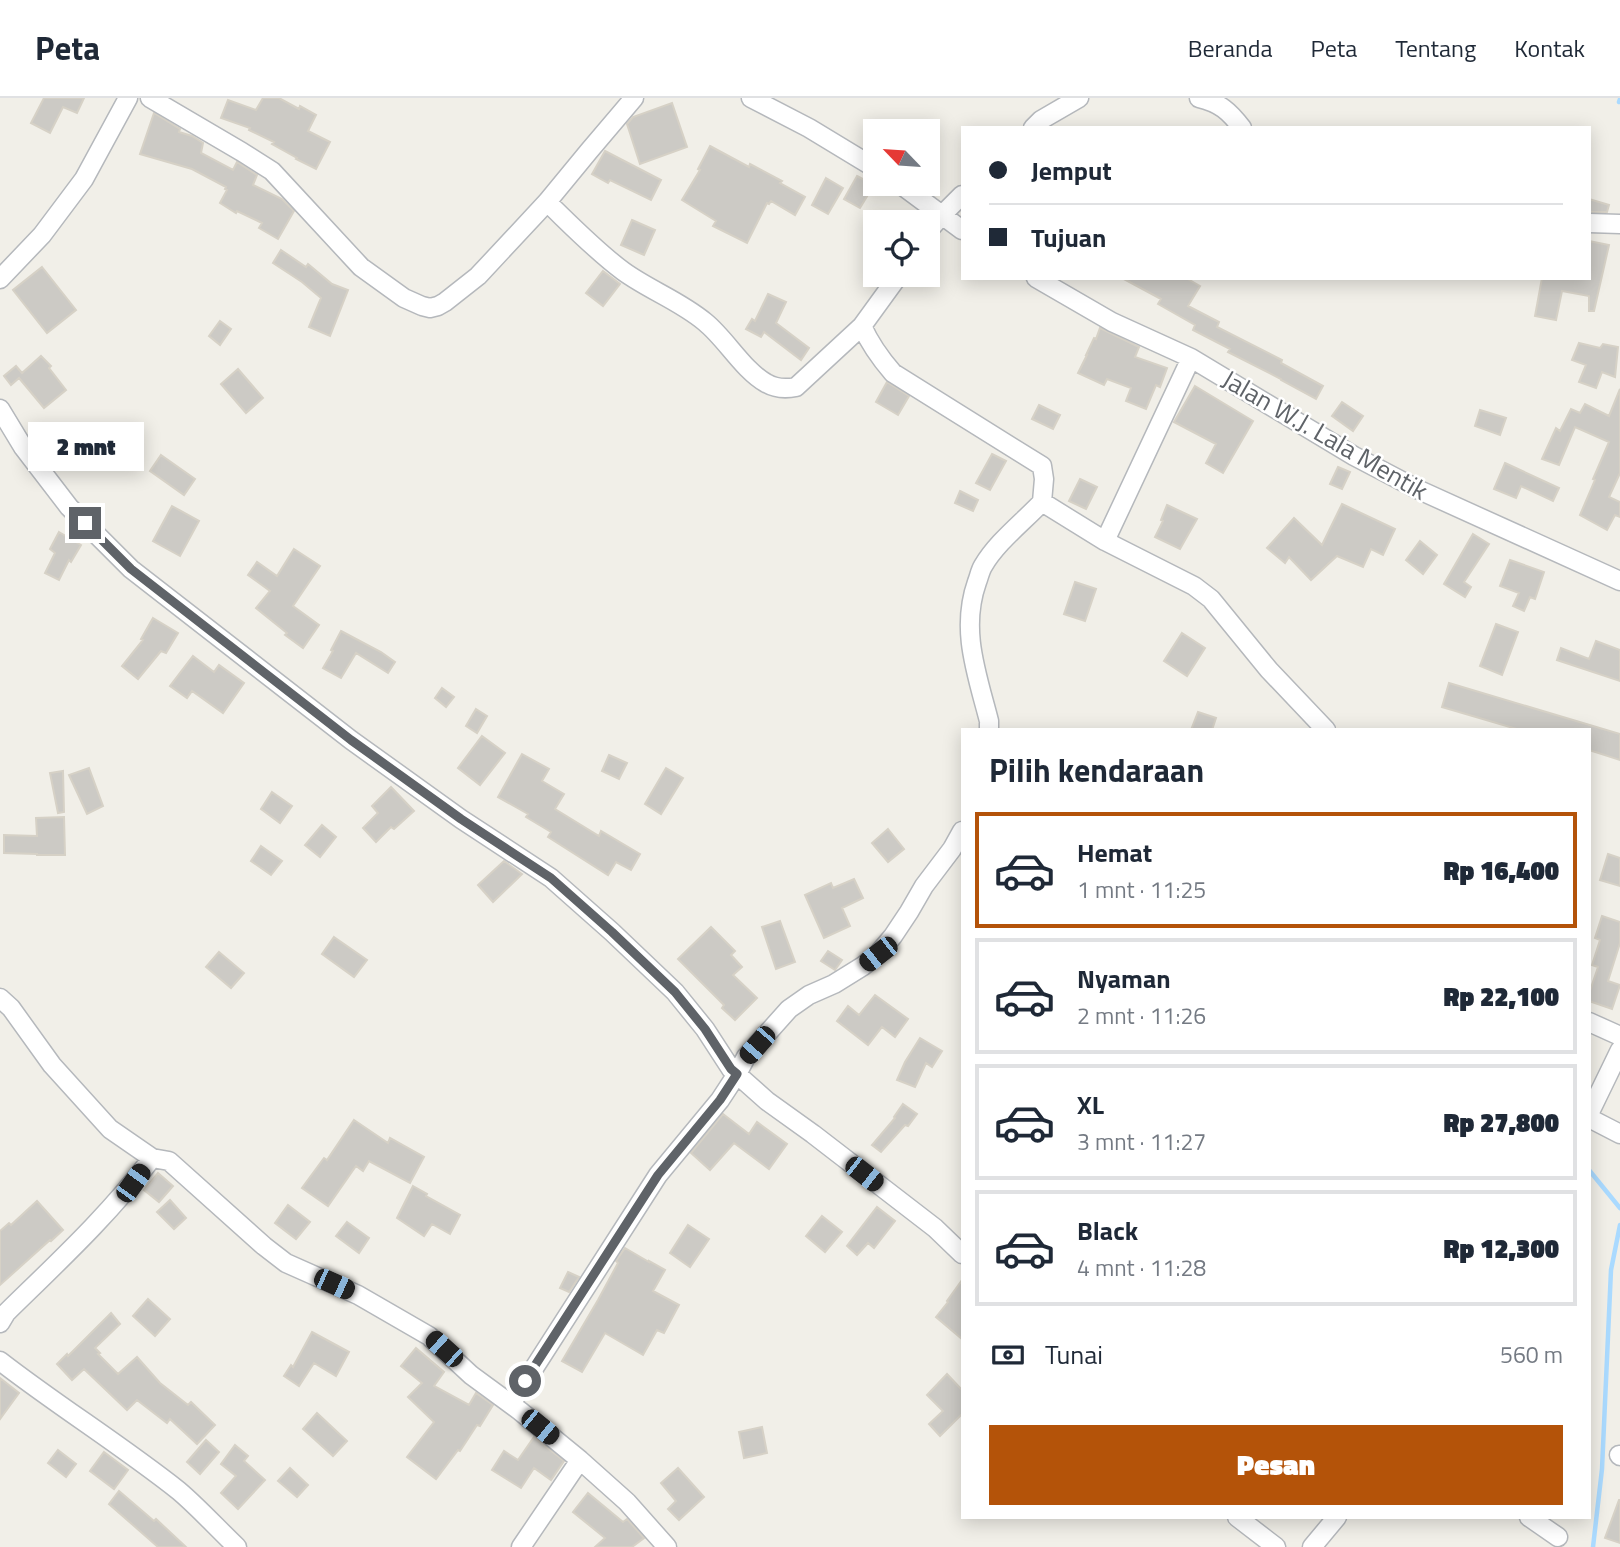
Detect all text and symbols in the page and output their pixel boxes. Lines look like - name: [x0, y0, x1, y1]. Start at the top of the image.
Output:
- text: Peta: [35, 23, 100, 73]
- text: Beranda: [1188, 30, 1273, 66]
- text: Peta: [1311, 30, 1357, 66]
- text: Tentang: [1395, 30, 1476, 66]
- text: Kontak: [1514, 30, 1585, 66]
- north arrow: [863, 119, 940, 196]
- map controls: [863, 119, 940, 287]
- text: Jemput: [1031, 151, 1112, 190]
- button: locate: [863, 210, 940, 287]
- text: Tujuan: [1031, 218, 1106, 257]
- street label: Jalan W.J. Lala Mentik: [1215, 360, 1435, 509]
- callout: 2 mnt: [27, 422, 143, 470]
- text: 2 mnt: [56, 429, 116, 464]
- route end: [69, 507, 101, 539]
- text: Pilih kendaraan: [989, 746, 1204, 794]
- text: Hemat: [1077, 833, 1152, 872]
- icon: car: [993, 839, 1056, 902]
- text: Rp 16,400: [1444, 851, 1559, 890]
- text: 1 mnt · 11:25: [1077, 872, 1206, 907]
- car: [855, 933, 902, 975]
- text: Nyaman: [1077, 959, 1171, 998]
- icon: car: [993, 965, 1056, 1028]
- text: Rp 22,100: [1444, 977, 1559, 1016]
- text: 2 mnt · 11:26: [1077, 998, 1206, 1033]
- car: [736, 1022, 779, 1068]
- text: XL: [1077, 1085, 1104, 1124]
- icon: car: [993, 1091, 1056, 1154]
- text: Rp 27,800: [1444, 1103, 1559, 1142]
- text: 3 mnt · 11:27: [1077, 1124, 1206, 1159]
- car: [841, 1153, 888, 1195]
- car: [113, 1160, 154, 1206]
- text: Black: [1077, 1211, 1138, 1250]
- icon: car: [993, 1217, 1056, 1280]
- text: Rp 12,300: [1444, 1229, 1559, 1268]
- text: 4 mnt · 11:28: [1077, 1250, 1206, 1285]
- car: [311, 1266, 358, 1302]
- car: [422, 1327, 467, 1371]
- text: Tunai: [1045, 1335, 1103, 1374]
- icon: cash: [989, 1336, 1027, 1374]
- text: 560 m: [1500, 1337, 1563, 1372]
- route start: [509, 1365, 541, 1397]
- car: [518, 1406, 563, 1448]
- button: Pesan: [989, 1425, 1563, 1505]

